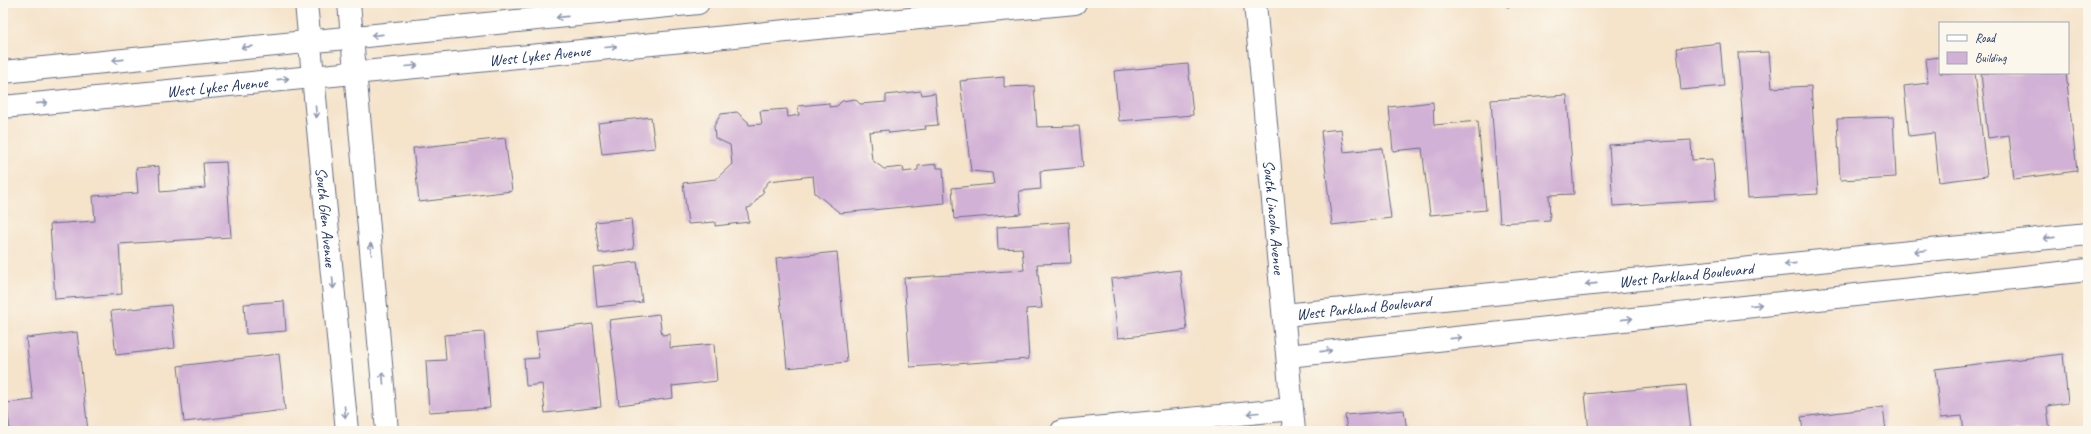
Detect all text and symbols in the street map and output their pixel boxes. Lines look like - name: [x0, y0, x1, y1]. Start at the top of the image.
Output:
- one-way arrow: [556, 13, 569, 20]
- legend: [1939, 22, 2069, 74]
- text: Road: [1975, 30, 1997, 46]
- one-way arrow: [371, 31, 384, 39]
- street label: West Lykes Avenue: [488, 41, 593, 71]
- one-way arrow: [241, 43, 254, 51]
- one-way arrow: [604, 44, 617, 51]
- text: Building: [1975, 50, 2007, 66]
- one-way arrow: [112, 56, 125, 64]
- one-way arrow: [405, 63, 418, 70]
- street label: West Lykes Avenue: [166, 72, 270, 102]
- one-way arrow: [276, 76, 289, 83]
- one-way arrow: [35, 100, 48, 107]
- one-way arrow: [313, 105, 320, 118]
- street label: South Lincoln Avenue: [1258, 159, 1289, 277]
- street label: South Glen Avenue: [311, 167, 340, 269]
- one-way arrow: [2043, 235, 2056, 242]
- one-way arrow: [367, 243, 374, 256]
- one-way arrow: [1914, 248, 1927, 255]
- street label: West Parkland Boulevard: [1618, 259, 1757, 292]
- one-way arrow: [1784, 260, 1797, 268]
- one-way arrow: [329, 276, 336, 289]
- one-way arrow: [1585, 280, 1598, 288]
- street label: West Parkland Boulevard: [1296, 291, 1435, 325]
- one-way arrow: [1749, 302, 1762, 309]
- one-way arrow: [1620, 315, 1633, 323]
- one-way arrow: [1449, 334, 1462, 341]
- one-way arrow: [1319, 348, 1332, 355]
- one-way arrow: [379, 372, 386, 385]
- one-way arrow: [341, 405, 349, 418]
- one-way arrow: [1247, 409, 1260, 416]

